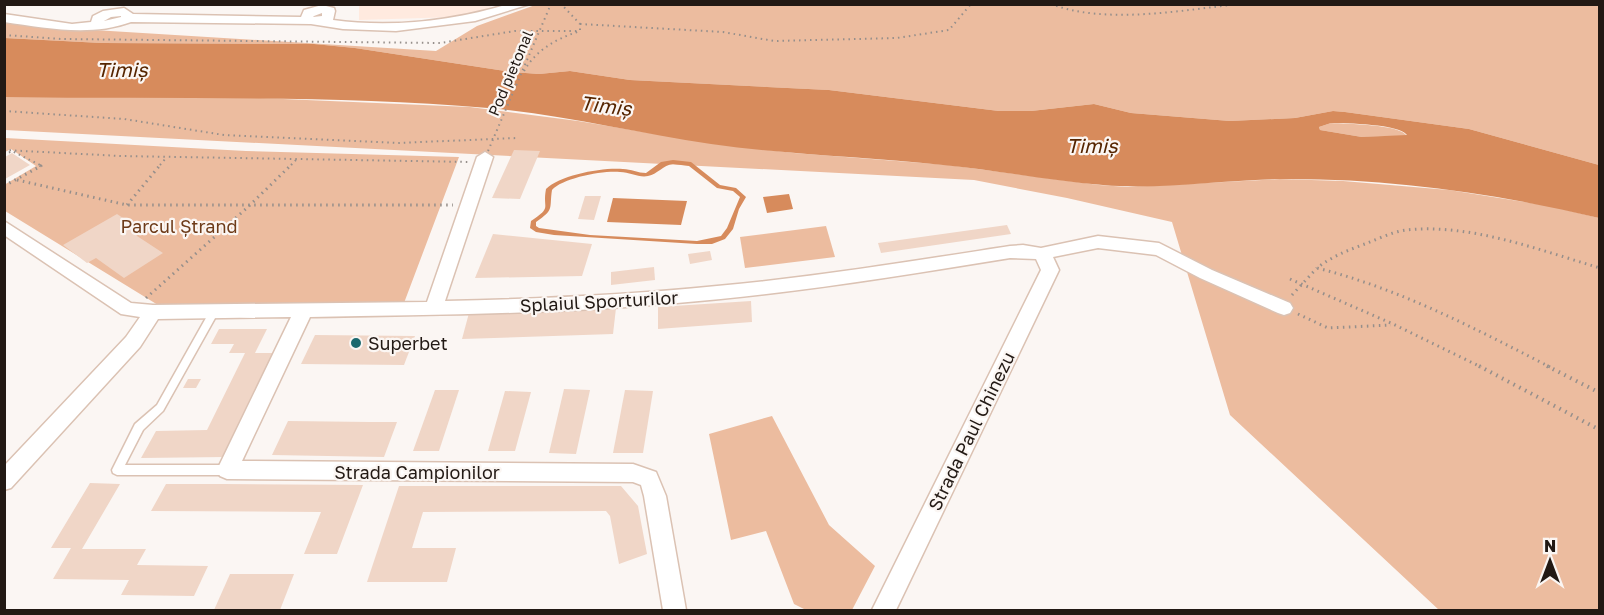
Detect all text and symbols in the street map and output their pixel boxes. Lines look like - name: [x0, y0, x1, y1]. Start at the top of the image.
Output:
- street label: Pod pietonal: [484, 27, 536, 118]
- water label: Timiș: [96, 57, 149, 82]
- water label: Timiș: [579, 90, 634, 121]
- water label: Timiș: [1066, 133, 1119, 158]
- park label: Parcul Ștrand: [120, 215, 238, 237]
- street label: Splaiul Sporturilor: [519, 286, 679, 316]
- place label: Superbet: [368, 332, 448, 354]
- marker: Superbet: [349, 336, 363, 350]
- street label: Strada Paul Chinezu: [923, 348, 1019, 514]
- street label: Strada Campionilor: [334, 461, 500, 483]
- north arrow: [1520, 531, 1580, 591]
- text: N: [1544, 536, 1556, 556]

